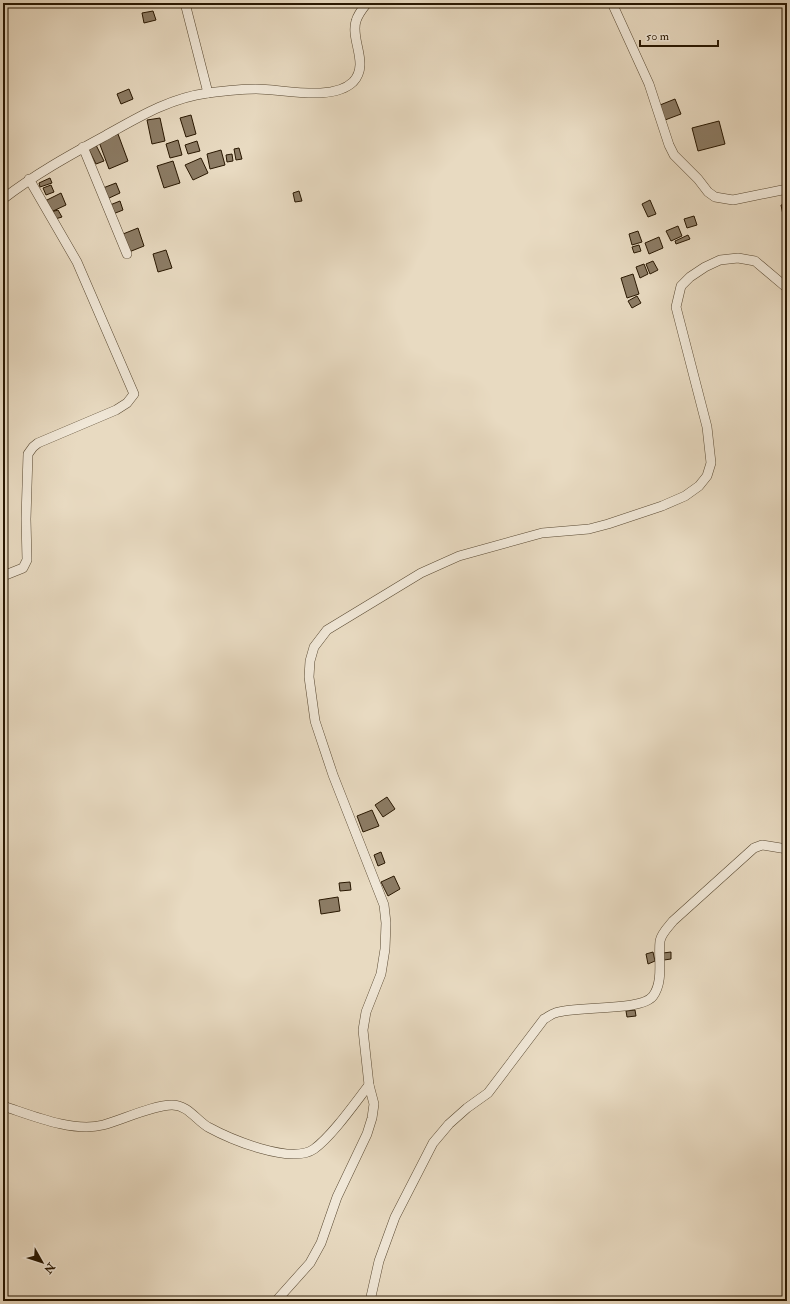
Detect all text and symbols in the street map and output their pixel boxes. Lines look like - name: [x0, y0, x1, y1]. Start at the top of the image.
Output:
- scale bar: [640, 22, 718, 48]
- text: 50 m: [646, 29, 670, 44]
- north arrow: [22, 1242, 62, 1282]
- text: N: [41, 1259, 58, 1277]

